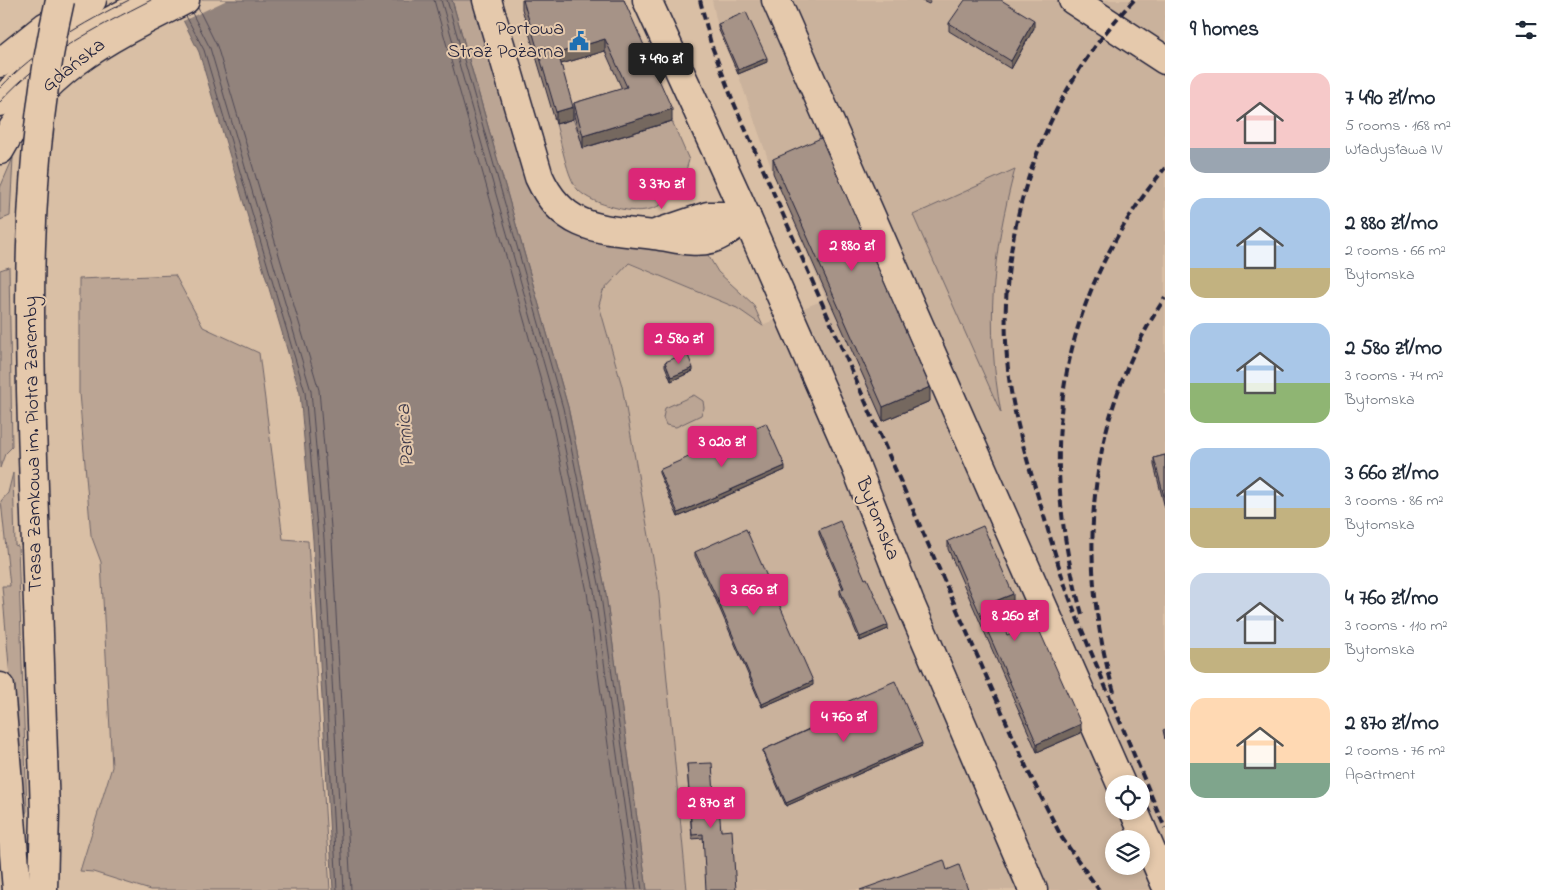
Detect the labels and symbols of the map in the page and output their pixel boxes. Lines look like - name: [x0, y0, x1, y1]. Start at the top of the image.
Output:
- place label: Portowa Straż Pożarna: [447, 15, 564, 67]
- public building icon: Portowa Straż Pożarna: [568, 30, 590, 52]
- street label: Gdańska: [36, 32, 112, 100]
- pin: 7 490 zł: [609, 42, 713, 85]
- pin: 3 370 zł: [610, 168, 714, 210]
- pin: 2 880 zł: [800, 230, 904, 272]
- street label: Trasa Zamkowa im. Piotra Zaremby: [17, 296, 51, 592]
- pin: 2 580 zł: [627, 322, 731, 365]
- water label: Parnica: [389, 403, 423, 469]
- pin: 3 020 zł: [670, 426, 774, 468]
- street label: Bytomska: [847, 472, 907, 565]
- pin: 3 660 zł: [702, 574, 806, 616]
- pin: 8 260 zł: [963, 600, 1067, 642]
- pin: 4 760 zł: [792, 700, 896, 743]
- pin: 2 870 zł: [659, 786, 763, 829]

